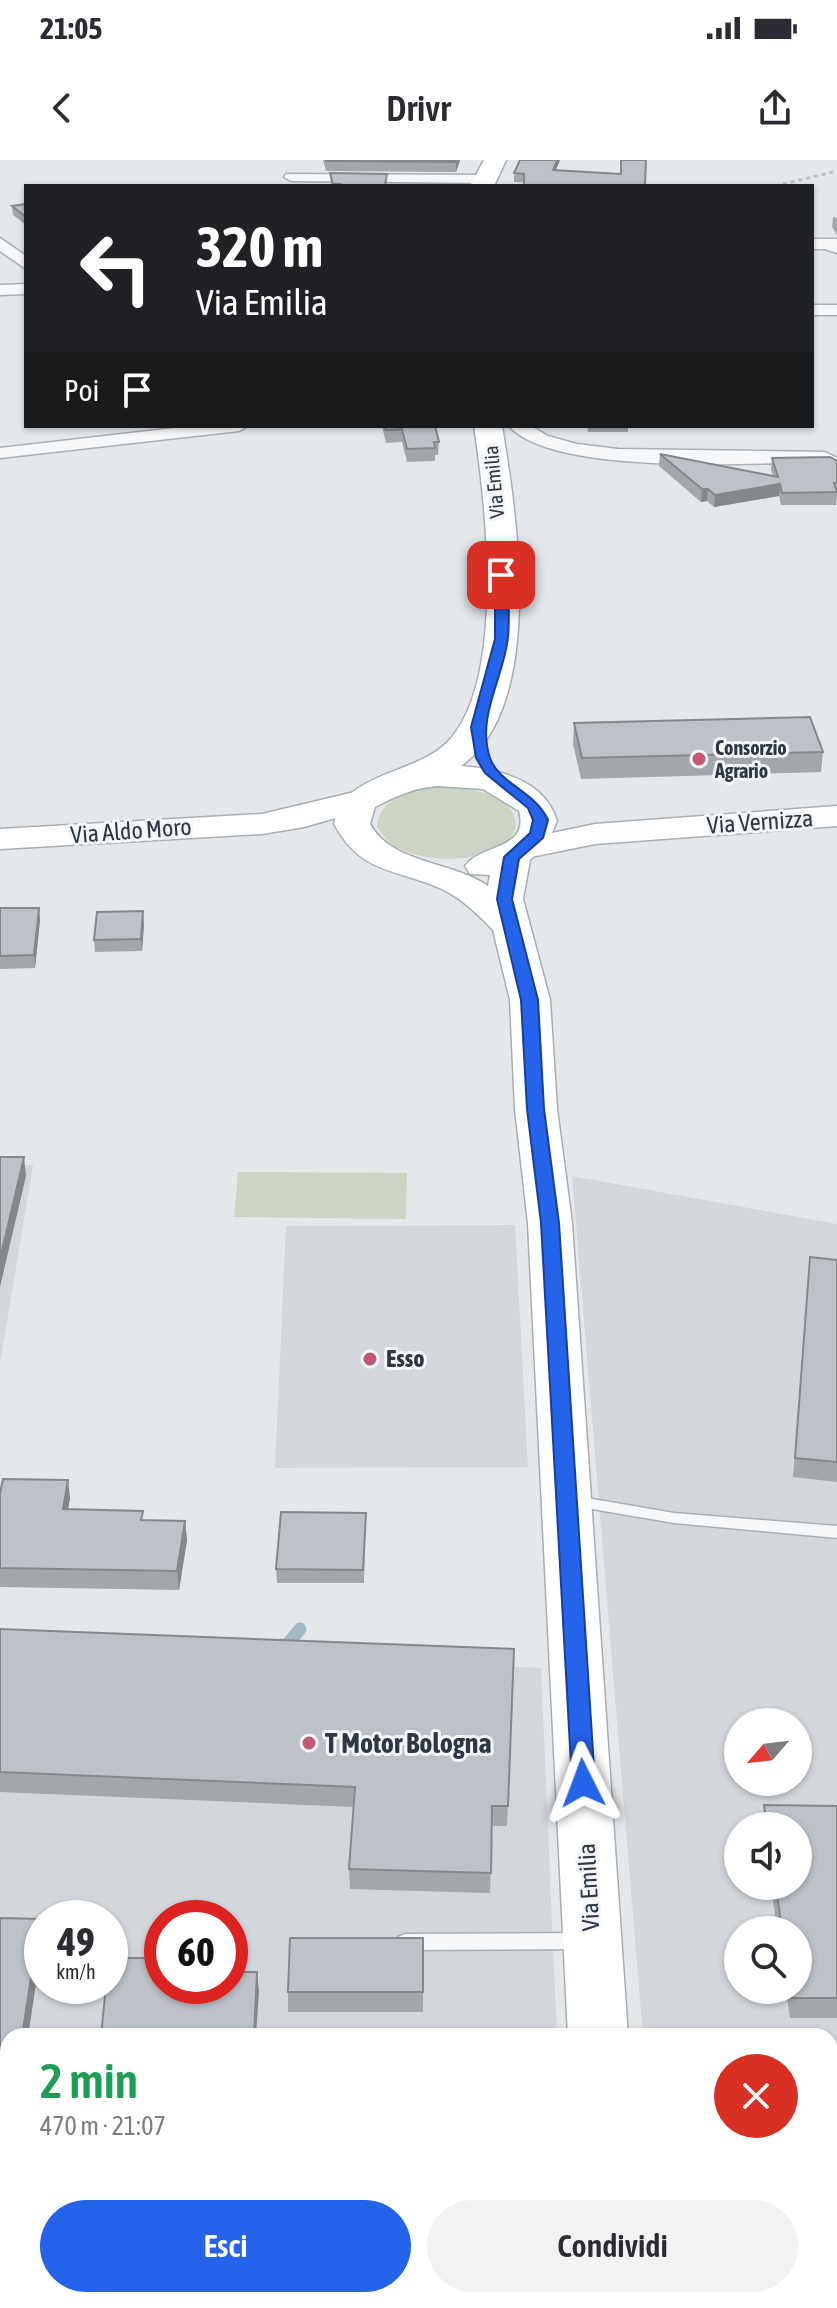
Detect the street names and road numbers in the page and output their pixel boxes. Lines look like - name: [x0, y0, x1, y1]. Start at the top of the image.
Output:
- street label: Via Emilia: [479, 445, 508, 519]
- street label: Via Vernizza: [706, 804, 814, 839]
- street label: Via Aldo Moro: [70, 813, 192, 848]
- street label: Via Emilia: [573, 1842, 604, 1932]

